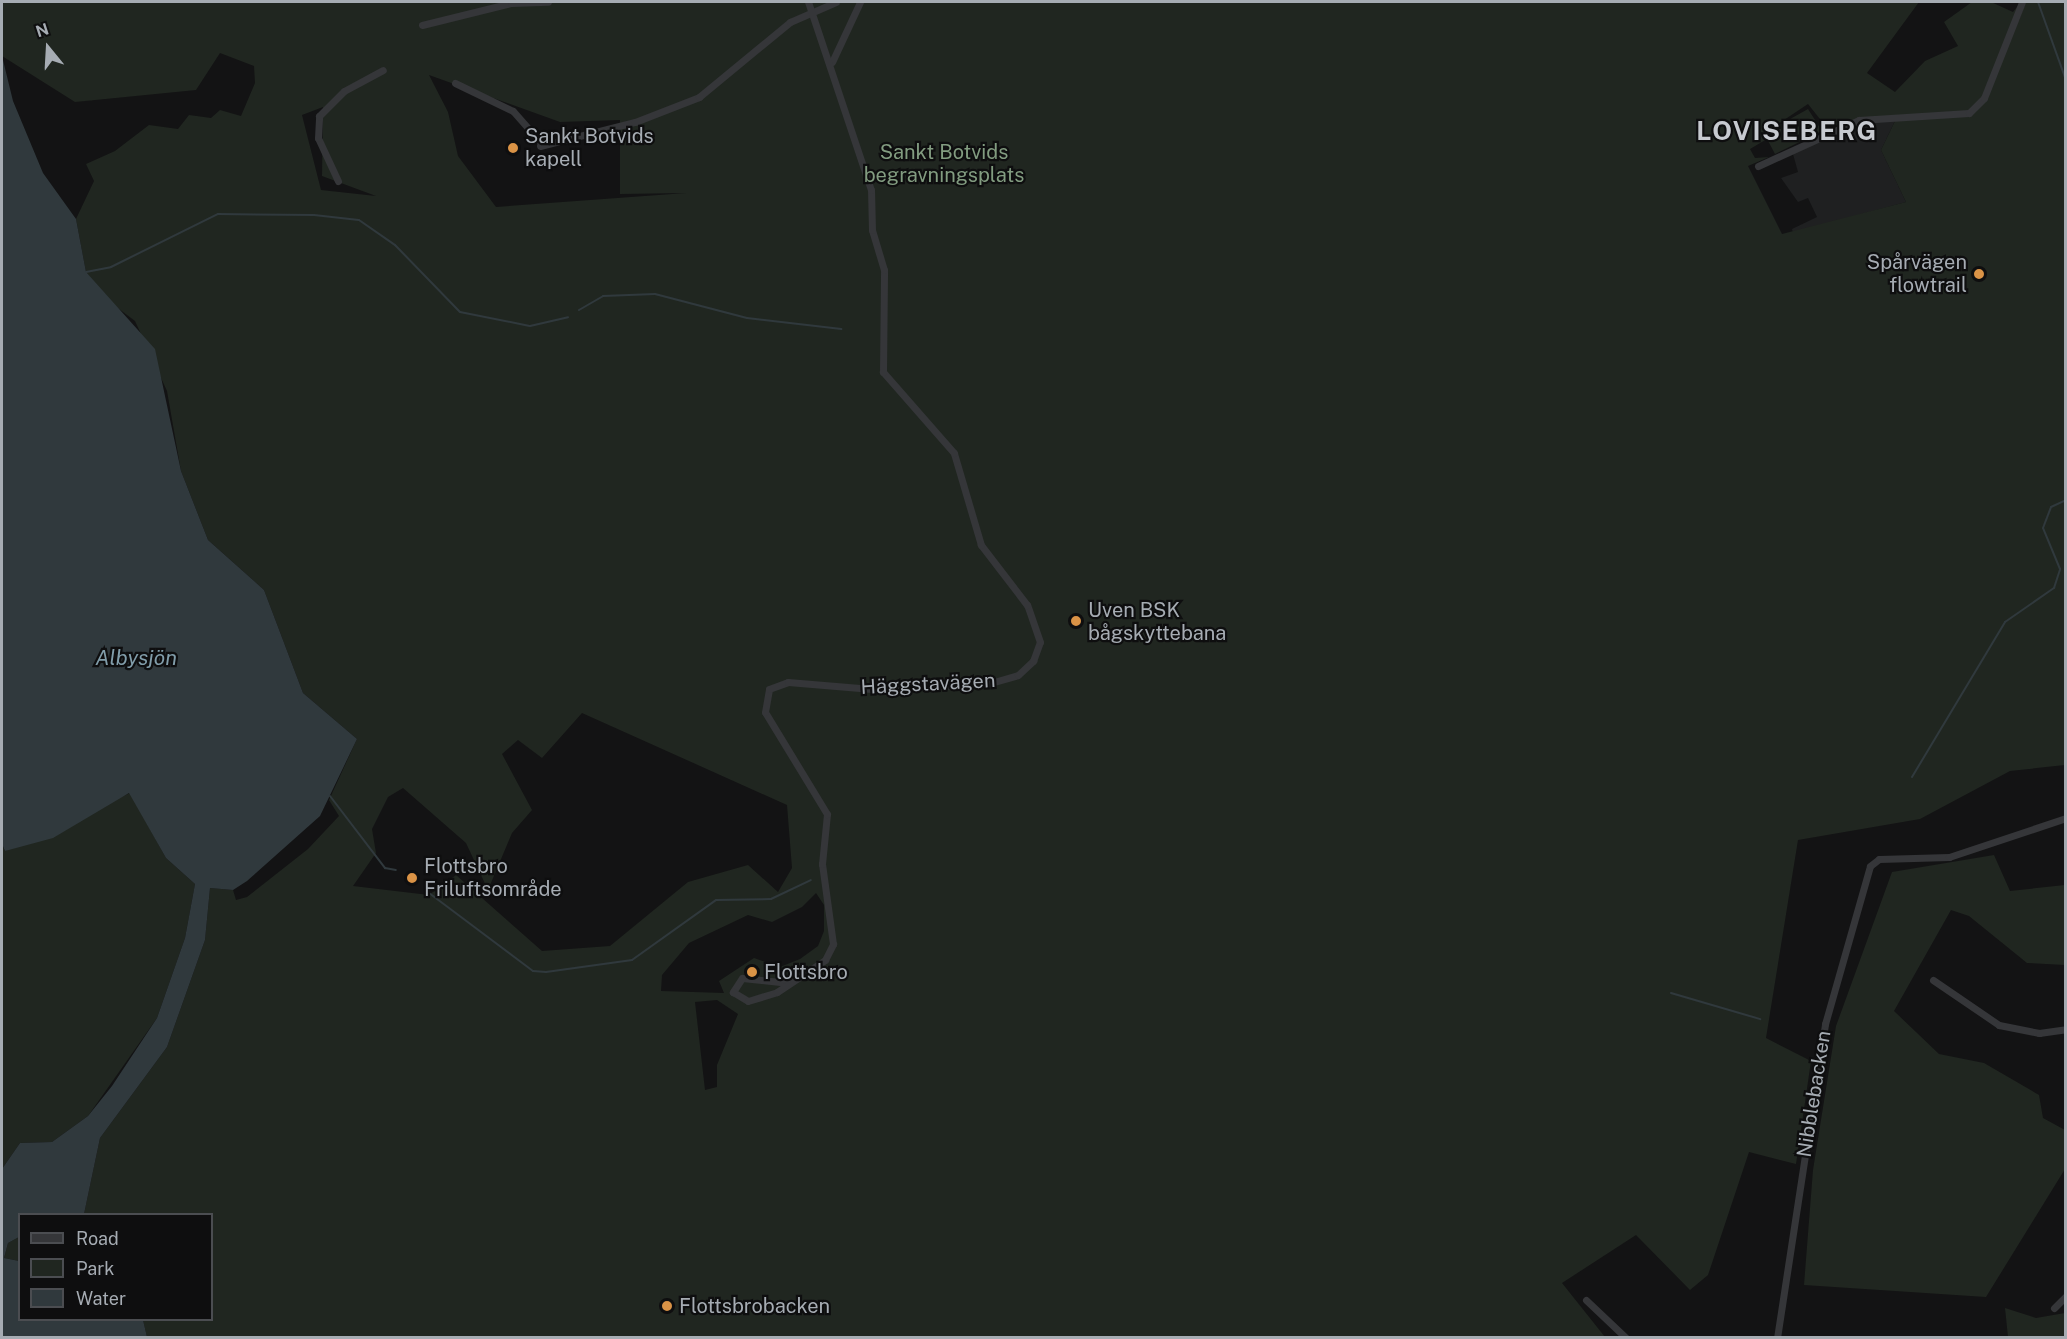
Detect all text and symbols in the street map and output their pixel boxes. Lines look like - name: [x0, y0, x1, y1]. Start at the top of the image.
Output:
- north arrow: [18, 18, 78, 78]
- text: N: [33, 19, 51, 41]
- district label: LOVISEBERG: [1696, 115, 1878, 147]
- place label: Sankt Botvids kapell: [525, 124, 654, 171]
- marker: Sankt Botvids kapell: [506, 141, 520, 155]
- park label: Sankt Botvids begravningsplats: [864, 141, 1024, 188]
- place label: Spårvägen flowtrail: [1867, 250, 1967, 297]
- marker: Spårvägen flowtrail: [1972, 267, 1986, 281]
- place label: Uven BSK bågskyttebana: [1088, 598, 1226, 645]
- marker: Uven BSK bågskyttebana: [1069, 614, 1083, 628]
- water label: Albysjön: [95, 645, 177, 671]
- street label: Häggstavägen: [860, 668, 996, 700]
- place label: Flottsbro Friluftsområde: [424, 855, 562, 902]
- marker: Flottsbro Friluftsområde: [405, 871, 419, 885]
- place label: Flottsbro: [764, 960, 848, 984]
- marker: Flottsbro: [745, 965, 759, 979]
- street label: Nibblebacken: [1792, 1029, 1836, 1159]
- legend: [18, 1213, 213, 1321]
- text: Road: [76, 1228, 119, 1249]
- text: Park: [76, 1258, 114, 1279]
- text: Water: [76, 1288, 126, 1309]
- place label: Flottsbrobacken: [679, 1294, 830, 1318]
- marker: Flottsbrobacken: [660, 1299, 674, 1313]

